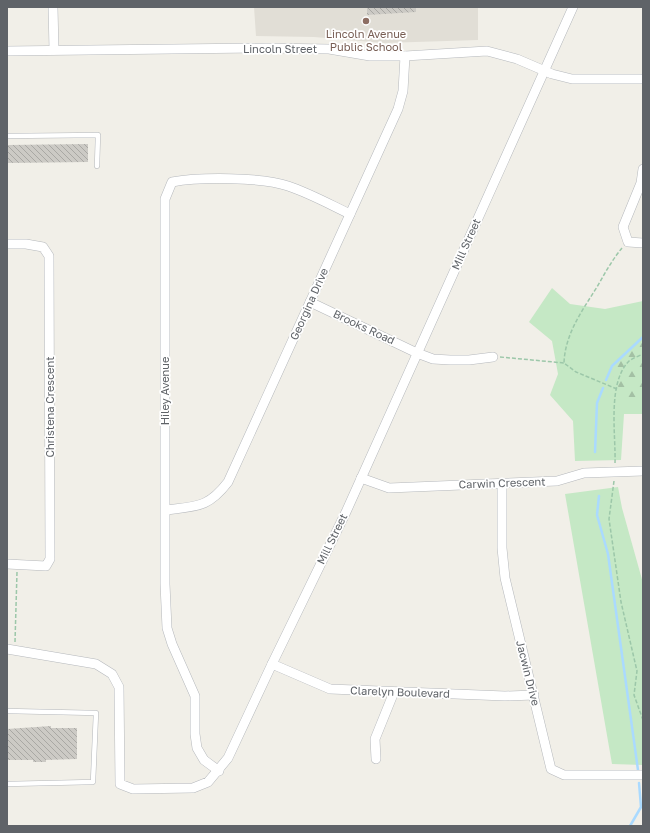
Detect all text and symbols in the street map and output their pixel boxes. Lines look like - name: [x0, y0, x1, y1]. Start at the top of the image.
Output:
- marker: Lincoln Avenue Public School: [361, 16, 371, 26]
- place label: Lincoln Avenue Public School: [326, 27, 406, 53]
- street label: Lincoln Street: [243, 42, 317, 55]
- street label: Mill Street: [448, 216, 483, 271]
- street label: Georgina Drive: [287, 266, 330, 342]
- street label: Brooks Road: [331, 307, 397, 346]
- street label: Christena Crescent: [43, 356, 56, 458]
- street label: Hiley Avenue: [158, 357, 171, 425]
- street label: Carwin Crescent: [458, 474, 546, 491]
- street label: Mill Street: [314, 511, 349, 566]
- street label: Jacwin Drive: [514, 639, 543, 707]
- street label: Clarelyn Boulevard: [350, 683, 450, 700]

